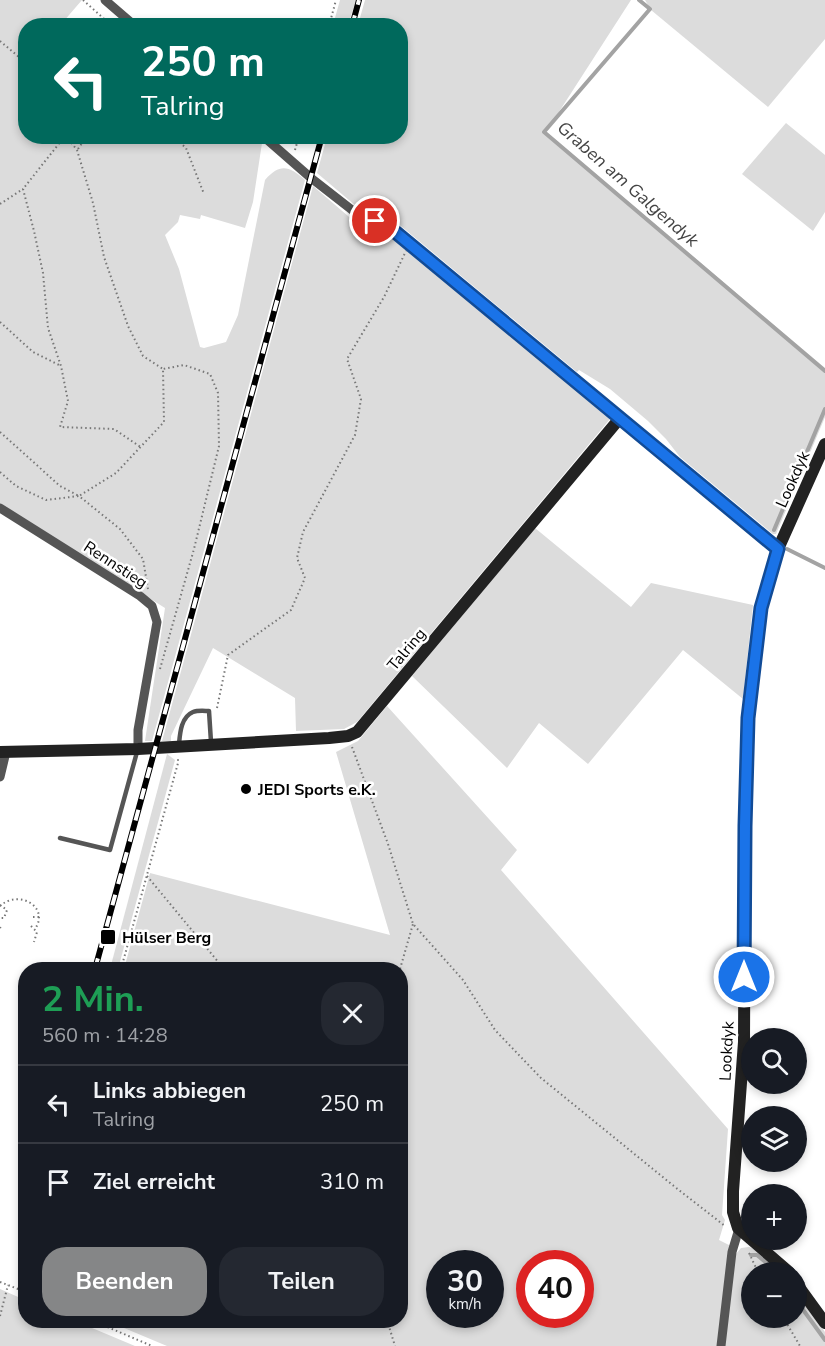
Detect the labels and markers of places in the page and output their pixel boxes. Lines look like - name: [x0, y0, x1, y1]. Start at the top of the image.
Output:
- pin: [349, 195, 400, 246]
- place label: JEDI Sports e.K.: [257, 779, 376, 801]
- marker: JEDI Sports e.K.: [239, 782, 253, 796]
- place label: Hülser Berg: [122, 927, 211, 949]
- marker: Hülser Berg: [99, 928, 117, 946]

